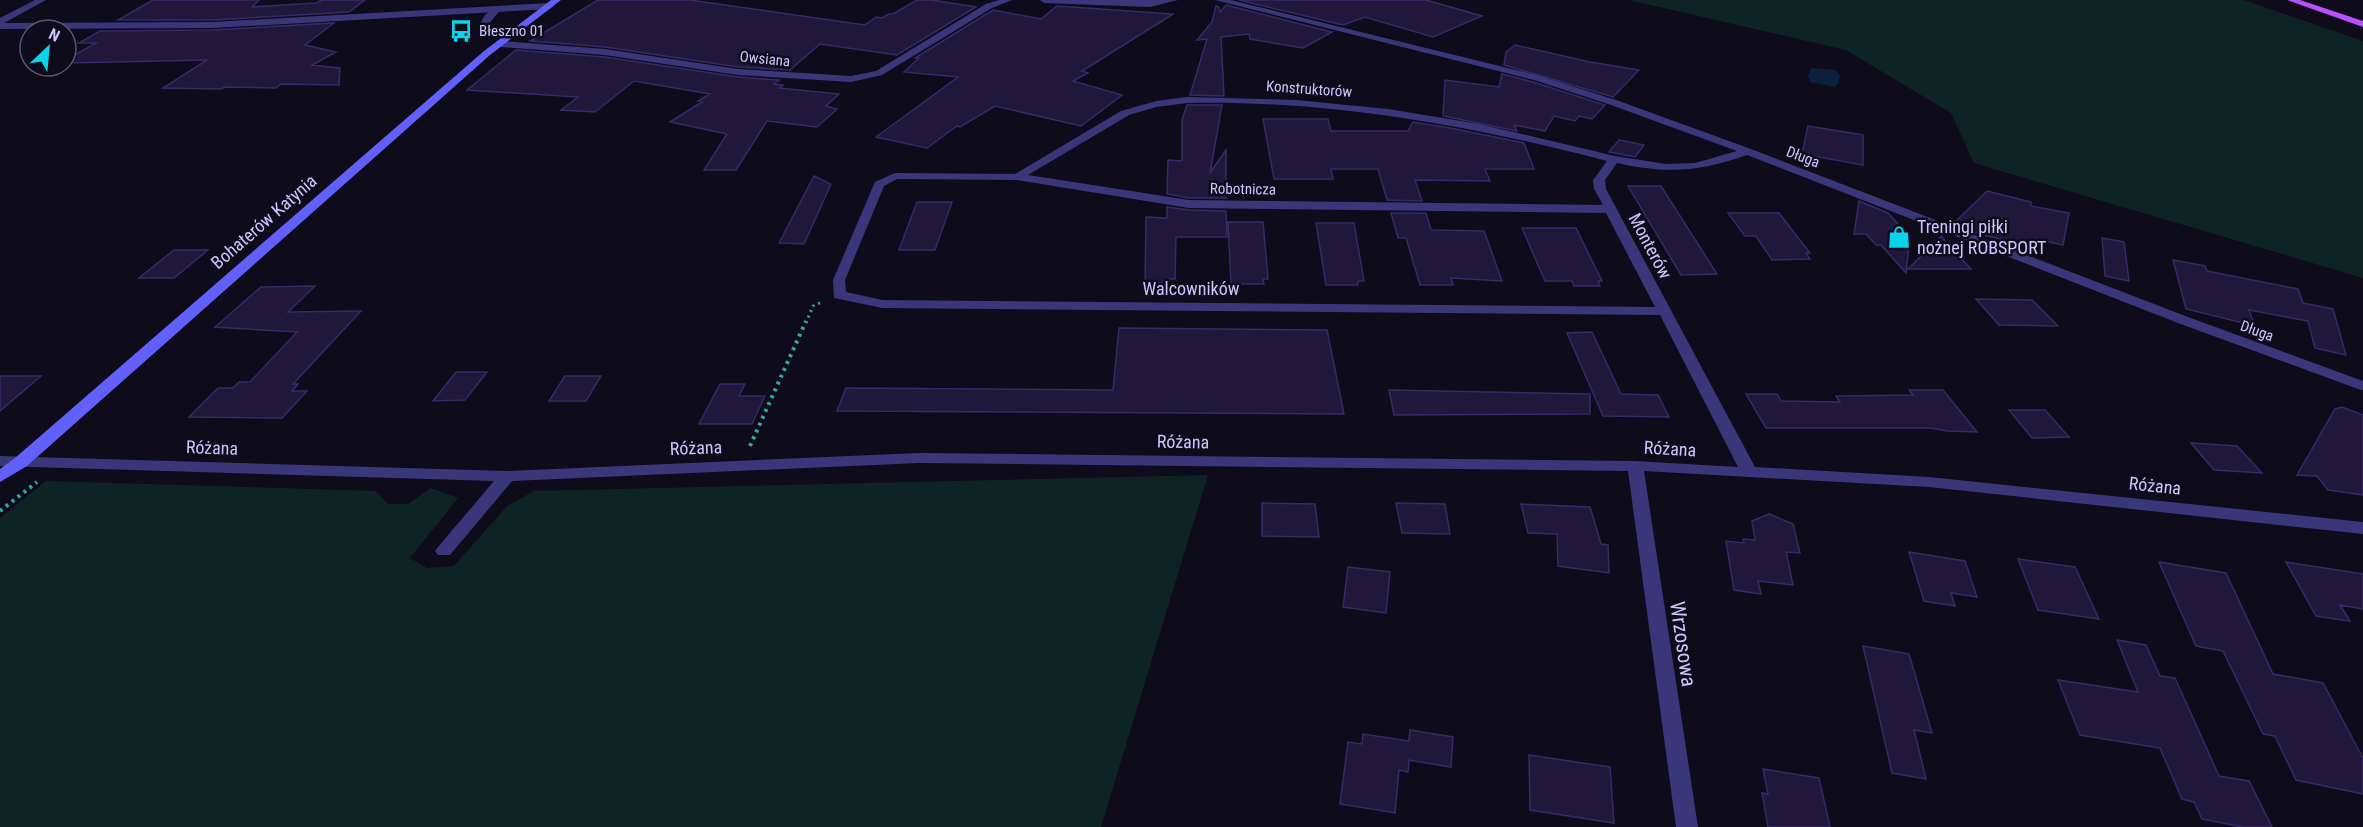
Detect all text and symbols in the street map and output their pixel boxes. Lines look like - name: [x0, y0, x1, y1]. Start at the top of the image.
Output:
- north arrow: [18, 18, 78, 78]
- bus stop icon: Błeszno 01: [448, 18, 474, 44]
- place label: Błeszno 01: [479, 22, 544, 40]
- text: N: [46, 24, 63, 46]
- street label: Owsiana: [739, 47, 791, 71]
- street label: Konstruktorów: [1265, 77, 1353, 101]
- street label: Długa: [1784, 142, 1822, 172]
- street label: Bohaterów Katynia: [207, 170, 321, 273]
- street label: Robotnicza: [1210, 179, 1276, 199]
- street label: Monterów: [1624, 209, 1677, 282]
- place label: Treningi piłki nożnej ROBSPORT: [1917, 216, 2046, 258]
- shop icon: Treningi piłki nożnej ROBSPORT: [1886, 224, 1912, 250]
- street label: Walcowników: [1143, 278, 1240, 299]
- street label: Długa: [2238, 317, 2276, 345]
- street label: Różana: [1157, 431, 1209, 452]
- street label: Różana: [186, 436, 239, 459]
- street label: Różana: [669, 436, 722, 459]
- street label: Różana: [1643, 437, 1697, 460]
- street label: Różana: [2128, 472, 2182, 499]
- street label: Wrzosowa: [1665, 600, 1701, 688]

